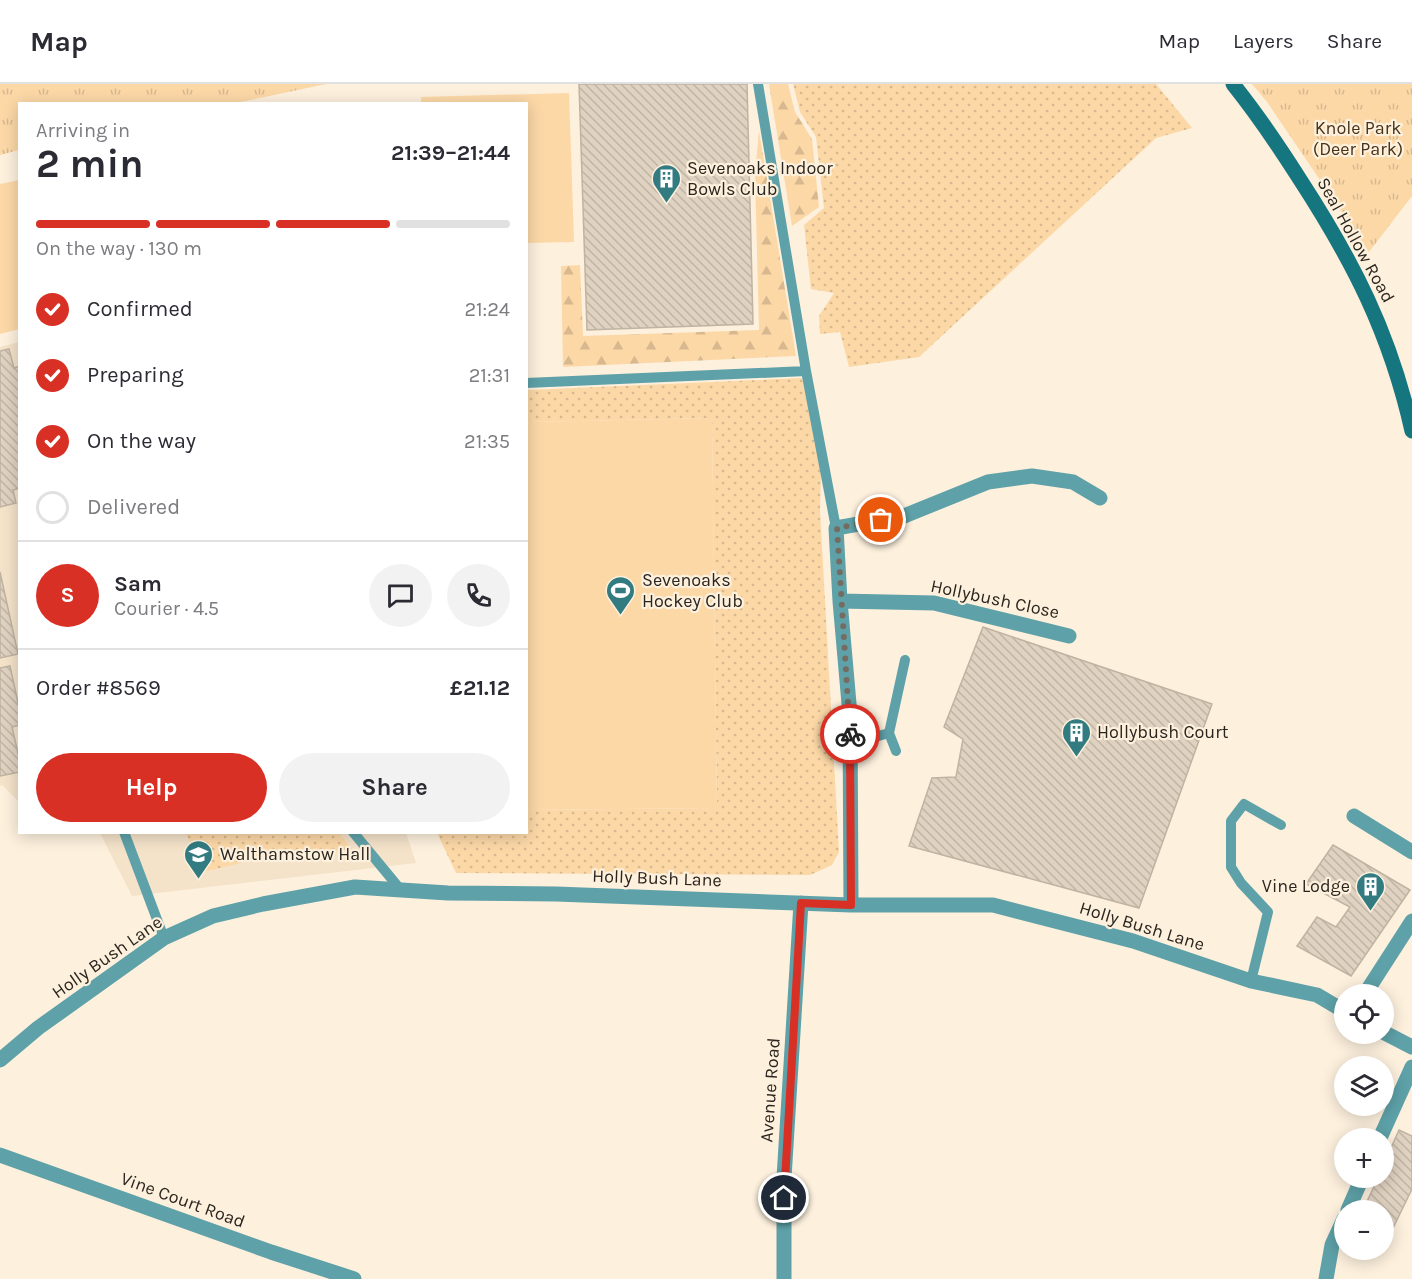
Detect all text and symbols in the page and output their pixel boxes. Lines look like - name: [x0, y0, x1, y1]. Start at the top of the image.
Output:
- text: Map: [30, 25, 88, 58]
- text: Map: [1158, 29, 1200, 53]
- text: Layers: [1233, 29, 1294, 53]
- text: Share: [1327, 29, 1382, 53]
- park label: Knole Park (Deer Park): [1313, 117, 1403, 160]
- text: Arriving in: [36, 119, 130, 142]
- text: 21:39–21:44: [391, 140, 510, 166]
- text: 2 min: [36, 141, 144, 187]
- place label: Sevenoaks Indoor Bowls Club: [687, 157, 833, 200]
- building icon: Sevenoaks Indoor Bowls Club: [650, 162, 682, 204]
- street label: Seal Hollow Road: [1312, 173, 1400, 307]
- text: On the way · 130 m: [36, 237, 202, 260]
- icon: check: [36, 293, 69, 326]
- text: Confirmed: [87, 296, 193, 322]
- text: 21:24: [464, 298, 510, 321]
- icon: check: [36, 359, 69, 392]
- text: Preparing: [87, 362, 184, 388]
- text: 21:31: [469, 364, 510, 387]
- icon: check: [36, 425, 69, 458]
- text: On the way: [87, 428, 196, 454]
- text: 21:35: [464, 430, 510, 453]
- text: Delivered: [87, 494, 180, 520]
- pin: [855, 494, 906, 545]
- icon: bag: [864, 503, 897, 536]
- button: chat: [369, 564, 432, 627]
- button: phone: [447, 564, 510, 627]
- place label: Sevenoaks Hockey Club: [642, 569, 743, 612]
- text: Sam: [114, 571, 162, 597]
- sports icon: Sevenoaks Hockey Club: [605, 574, 637, 616]
- street label: Hollybush Close: [929, 575, 1061, 623]
- text: S: [60, 582, 75, 608]
- text: Courier · 4.5: [114, 597, 219, 620]
- text: Order #8569: [36, 675, 161, 701]
- text: £21.12: [450, 675, 510, 701]
- courier: [820, 704, 880, 764]
- building icon: Hollybush Court: [1060, 716, 1092, 758]
- icon: bike: [834, 718, 867, 751]
- place label: Hollybush Court: [1097, 721, 1229, 743]
- button: Help: [36, 753, 267, 822]
- button: Share: [279, 753, 510, 822]
- school or university icon: Walthamstow Hall: [183, 838, 215, 880]
- place label: Walthamstow Hall: [220, 843, 370, 865]
- street label: Holly Bush Lane: [592, 865, 722, 891]
- building icon: Vine Lodge: [1355, 870, 1387, 912]
- place label: Vine Lodge: [1262, 875, 1350, 897]
- street label: Holly Bush Lane: [1077, 897, 1207, 955]
- street label: Holly Bush Lane: [48, 911, 166, 1003]
- map controls: [1334, 984, 1394, 1260]
- button: locate: [1334, 984, 1394, 1044]
- street label: Avenue Road: [755, 1037, 785, 1143]
- button: layers: [1334, 1056, 1394, 1116]
- button: +: [1334, 1128, 1394, 1188]
- street label: Vine Court Road: [118, 1167, 248, 1233]
- pin: [758, 1172, 809, 1223]
- icon: home: [767, 1181, 800, 1214]
- button: −: [1334, 1200, 1394, 1260]

